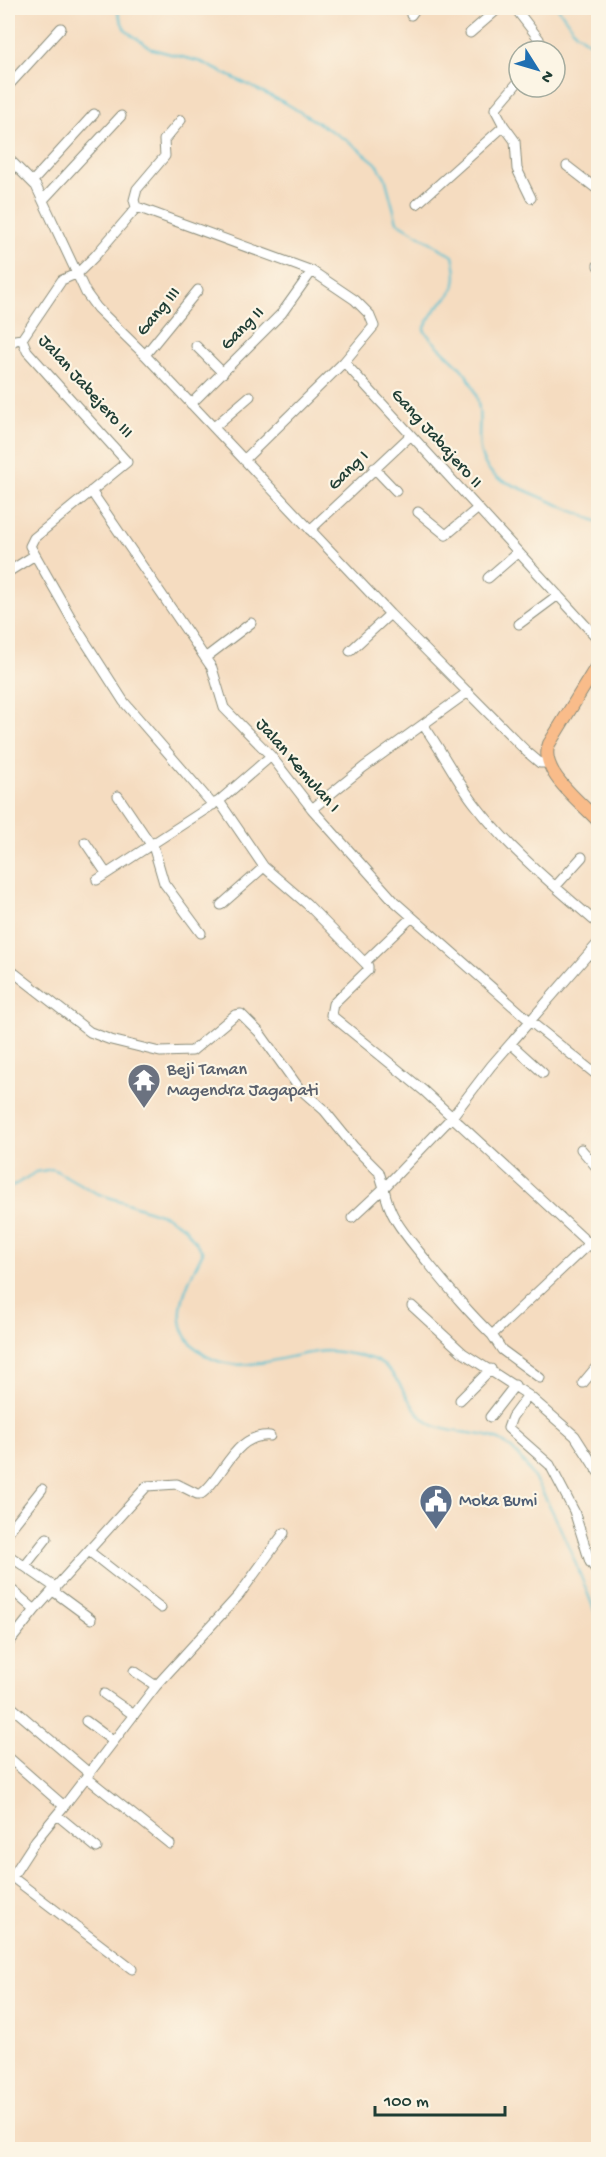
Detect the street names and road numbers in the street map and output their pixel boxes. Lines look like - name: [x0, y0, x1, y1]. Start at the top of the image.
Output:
- street label: Gang III: [133, 283, 185, 341]
- street label: Gang II: [217, 303, 269, 355]
- street label: Jalan Jabejero III: [33, 331, 137, 443]
- street label: Gang Jabajero II: [386, 385, 486, 493]
- street label: Gang I: [324, 447, 374, 495]
- street label: Jalan Kemulan I: [250, 715, 344, 817]

